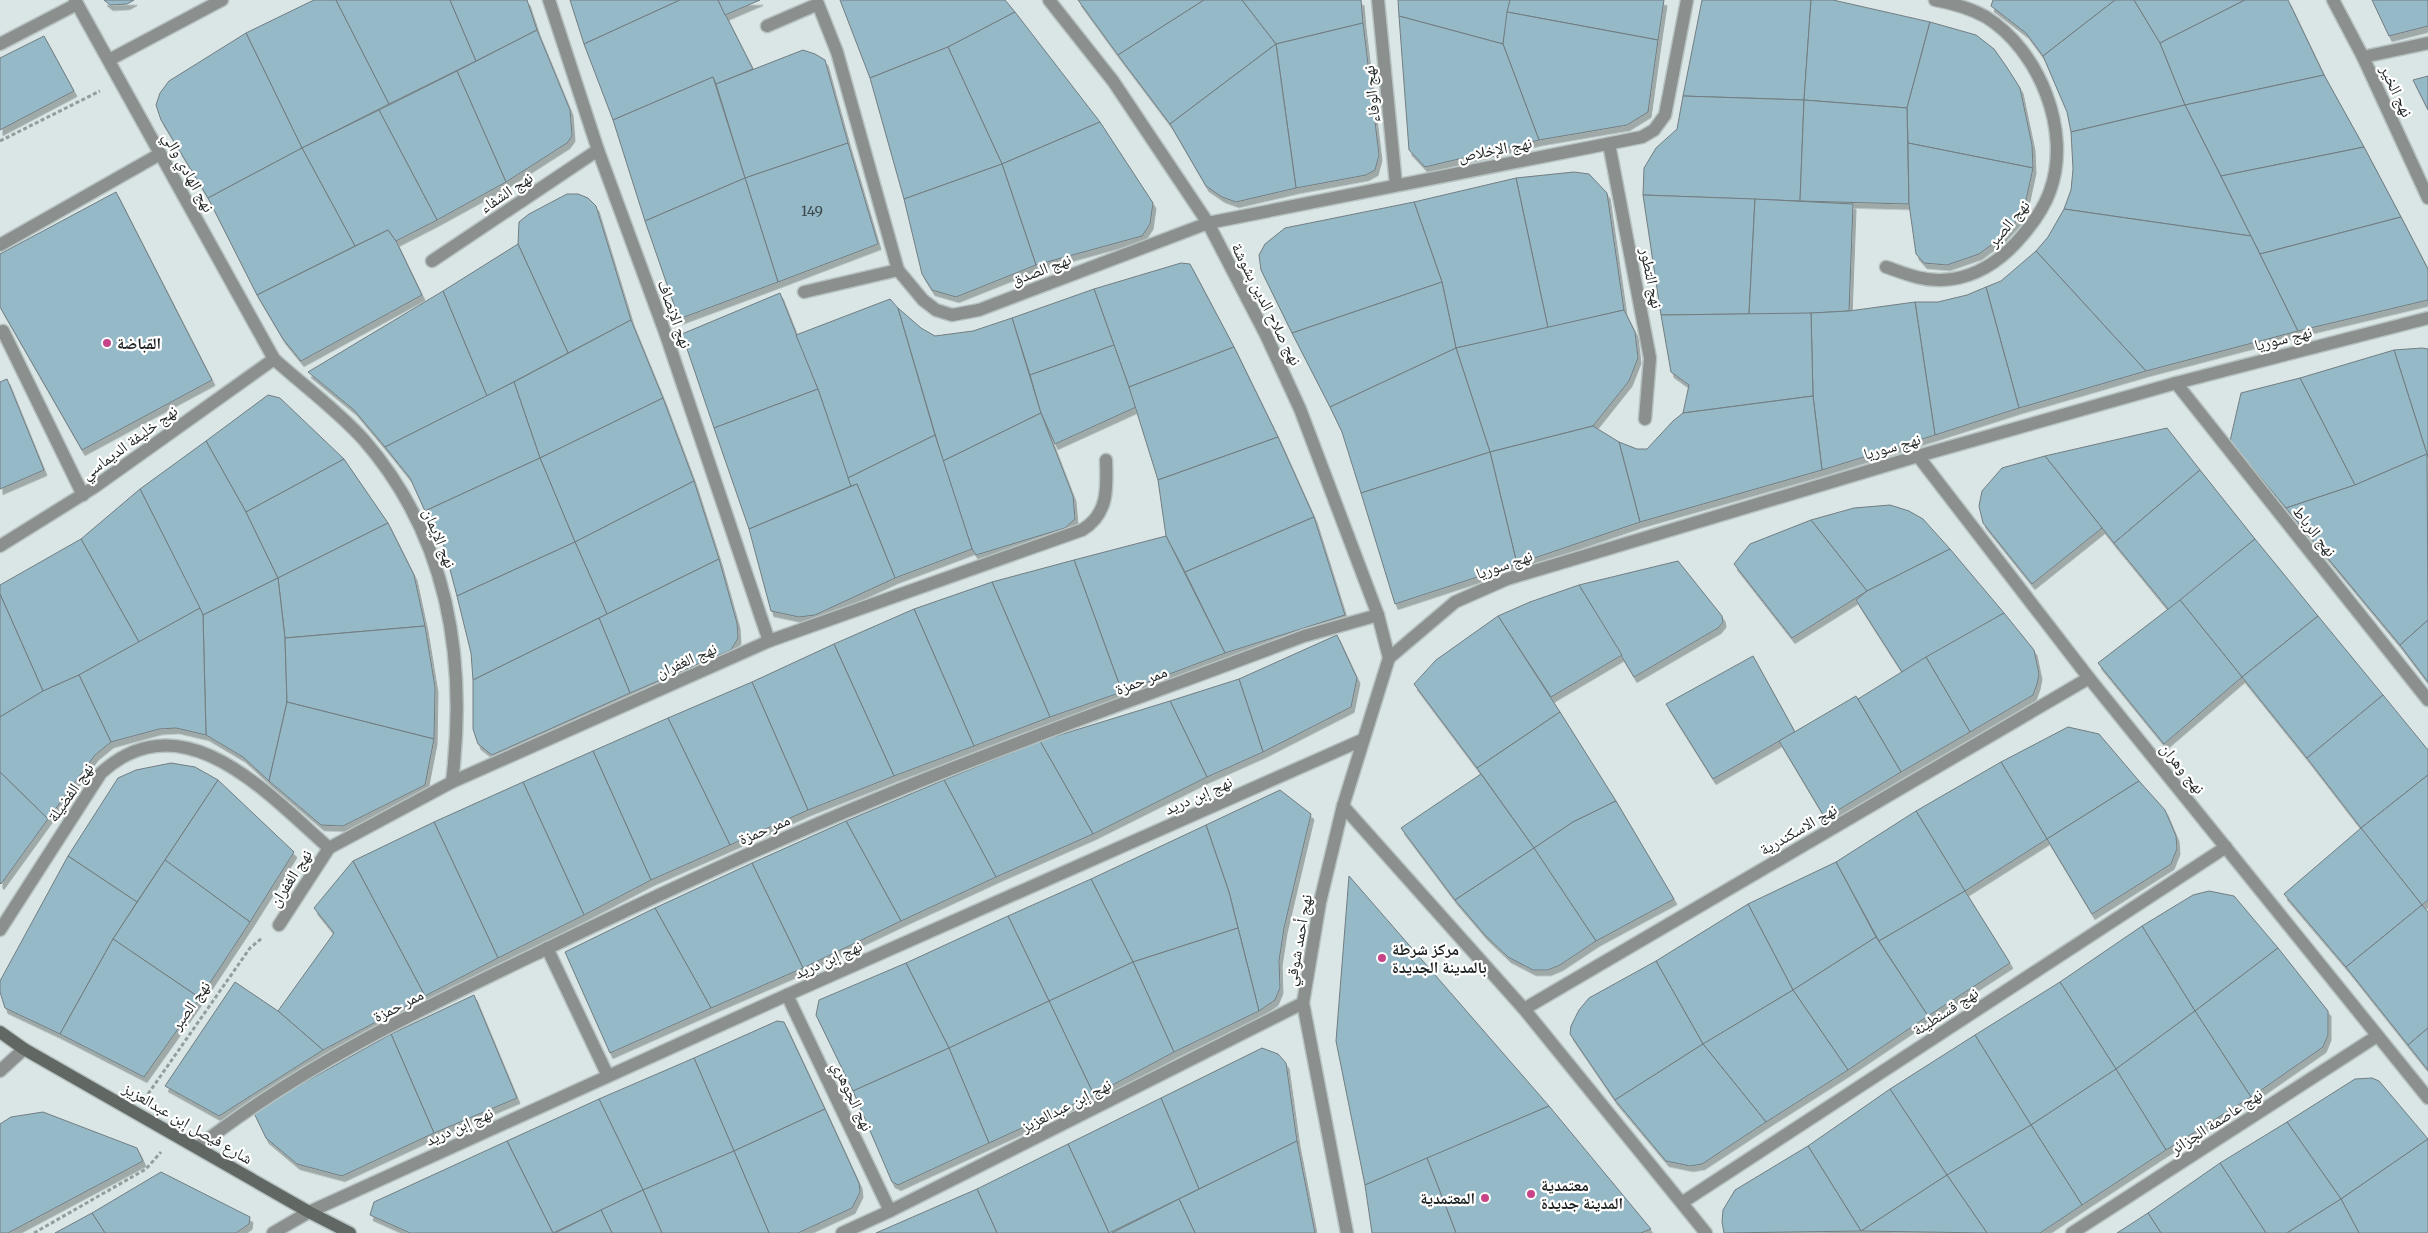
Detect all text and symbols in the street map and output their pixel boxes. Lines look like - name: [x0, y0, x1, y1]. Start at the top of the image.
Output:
- street label: نهج الخير: [2375, 61, 2418, 121]
- street label: نهج الوفاء: [1358, 64, 1385, 124]
- street label: نهج الهادي والي: [156, 129, 219, 217]
- street label: نهج الإخلاص: [1457, 132, 1534, 167]
- street label: نهج الشفاء: [476, 167, 537, 218]
- street label: نهج الصبر: [1982, 195, 2034, 252]
- house number: 149: [801, 202, 823, 220]
- street label: نهج صلاح الدين بشوشة: [1227, 239, 1307, 369]
- street label: نهج التطور: [1635, 245, 1668, 310]
- street label: نهج الصدق: [1008, 248, 1074, 290]
- street label: نهج الإنصاف: [652, 277, 697, 351]
- street label: نهج سوريا: [2252, 321, 2314, 356]
- place label: القباضة: [117, 333, 161, 353]
- marker: القباضة: [101, 337, 113, 349]
- street label: نهج خليفة الديماسي: [77, 400, 183, 486]
- street label: نهج سوريا: [1861, 428, 1923, 465]
- street label: نهج الرباط: [2288, 501, 2341, 561]
- street label: نهج الإيمان: [418, 505, 461, 571]
- street label: نهج سوريا: [1473, 545, 1535, 584]
- street label: نهج الغفران: [652, 638, 720, 683]
- street label: ممر حمزة: [1112, 661, 1170, 699]
- street label: نهج وهران: [2156, 738, 2210, 798]
- street label: نهج الفضيلة: [42, 759, 98, 826]
- street label: نهج إبن دريد: [1161, 771, 1235, 820]
- street label: نهج الاسكندرية: [1756, 799, 1841, 860]
- street label: ممر حمزة: [735, 809, 793, 849]
- street label: نهج الغفران: [264, 845, 317, 911]
- street label: نهج أحمد شوقي: [1280, 893, 1319, 988]
- street label: نهج إبن دريد: [791, 935, 865, 984]
- place label: مركز شرطة بالمدينة الجديدة: [1392, 939, 1487, 977]
- marker: مركز شرطة بالمدينة الجديدة: [1376, 952, 1388, 964]
- street label: نهج الصبر: [165, 976, 215, 1035]
- street label: نهج قسنطينة: [1908, 982, 1982, 1041]
- street label: ممر حمزة: [369, 984, 427, 1026]
- street label: نهج الجوهري: [825, 1058, 878, 1135]
- street label: نهج إبن عبدالعزيز: [1017, 1074, 1115, 1138]
- street label: شارع فيصل إبن عبدالعزيز: [118, 1077, 256, 1169]
- street label: نهج عاصمة الجزائر: [2165, 1084, 2267, 1160]
- street label: نهج إبن دريد: [422, 1102, 496, 1151]
- place label: معتمدية المدينة جديدة: [1541, 1175, 1623, 1213]
- place label: المعتمدية: [1420, 1188, 1475, 1208]
- marker: معتمدية المدينة جديدة: [1525, 1188, 1537, 1200]
- marker: المعتمدية: [1479, 1192, 1491, 1204]

